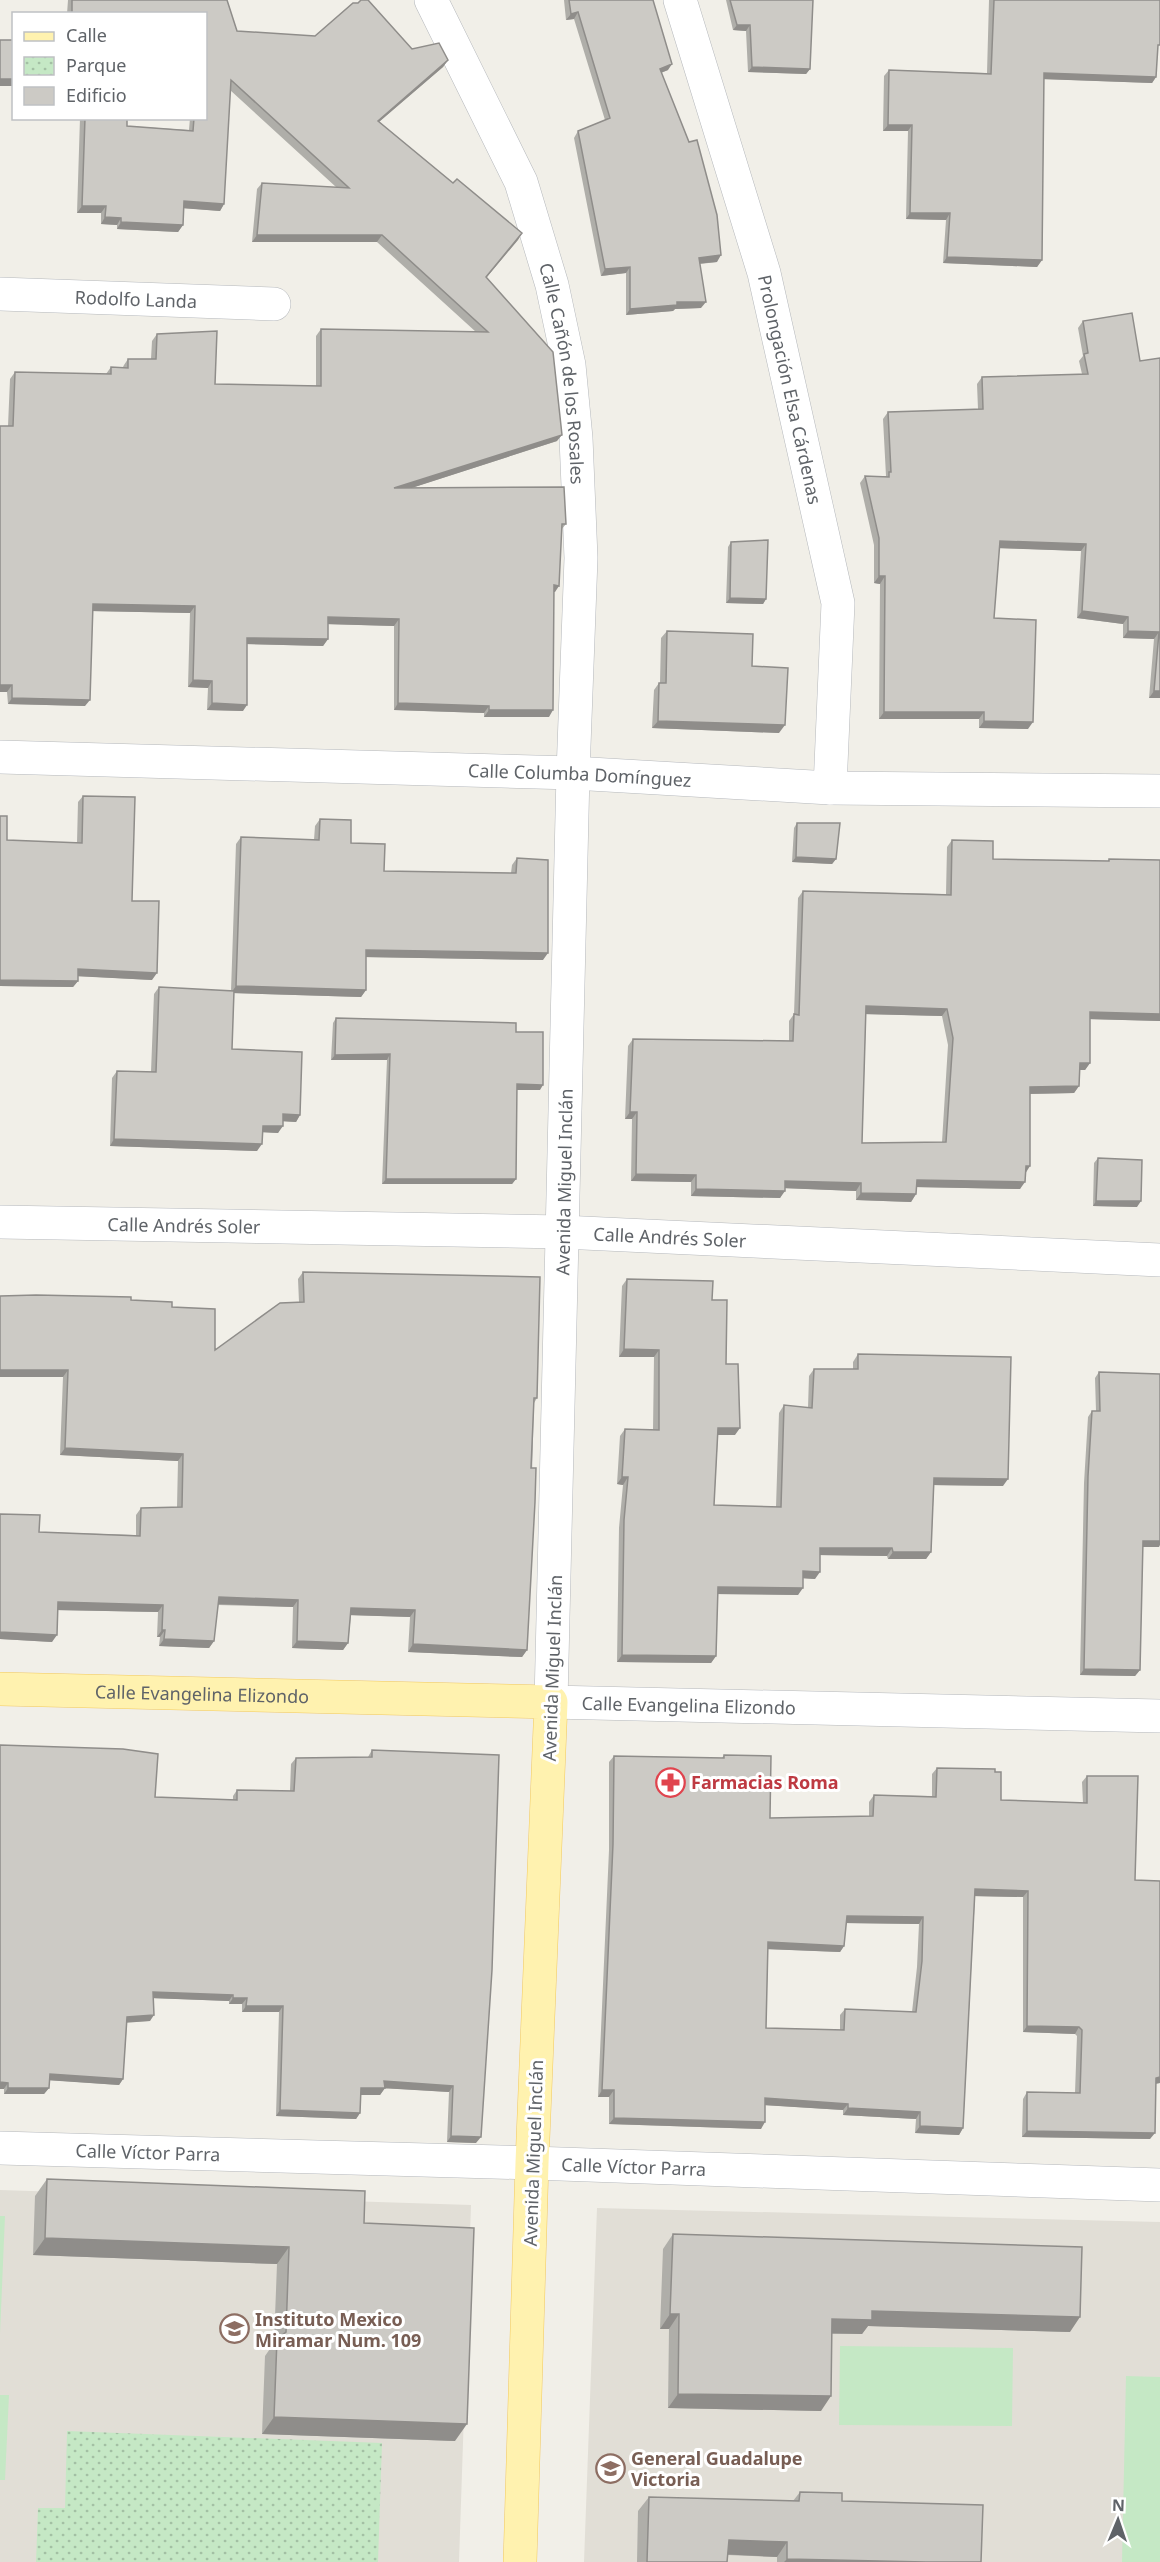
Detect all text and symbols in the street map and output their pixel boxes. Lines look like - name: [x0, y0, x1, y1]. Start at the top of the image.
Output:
- legend: [12, 12, 207, 120]
- text: Calle: [66, 23, 107, 47]
- text: Parque: [66, 53, 126, 77]
- text: Edificio: [66, 83, 127, 107]
- street label: Calle Cañón de los Rosales: [534, 260, 590, 485]
- street label: Prolongación Elsa Cárdenas: [753, 272, 827, 507]
- street label: Rodolfo Landa: [74, 285, 197, 313]
- street label: Calle Columba Domínguez: [468, 758, 692, 792]
- street label: Avenida Miguel Inclán: [550, 1088, 578, 1276]
- street label: Calle Andrés Soler: [107, 1212, 261, 1239]
- street label: Calle Andrés Soler: [593, 1221, 747, 1253]
- street label: Avenida Miguel Inclán: [537, 1574, 567, 1762]
- street label: Calle Evangelina Elizondo: [95, 1679, 309, 1708]
- street label: Calle Evangelina Elizondo: [581, 1691, 796, 1720]
- pharmacy icon: Farmacias Roma: [654, 1766, 686, 1798]
- place label: Farmacias Roma: [691, 1770, 839, 1794]
- street label: Avenida Miguel Inclán: [518, 2059, 548, 2247]
- street label: Calle Víctor Parra: [75, 2138, 221, 2166]
- street label: Calle Víctor Parra: [561, 2152, 707, 2181]
- place label: Instituto Mexico Miramar Num. 109: [255, 2307, 421, 2352]
- school or university icon: Instituto Mexico Miramar Num. 109: [218, 2313, 250, 2345]
- place label: General Guadalupe Victoria: [631, 2446, 803, 2491]
- school or university icon: General Guadalupe Victoria: [594, 2452, 626, 2484]
- north arrow: [1088, 2490, 1148, 2550]
- text: N: [1112, 2494, 1125, 2516]

